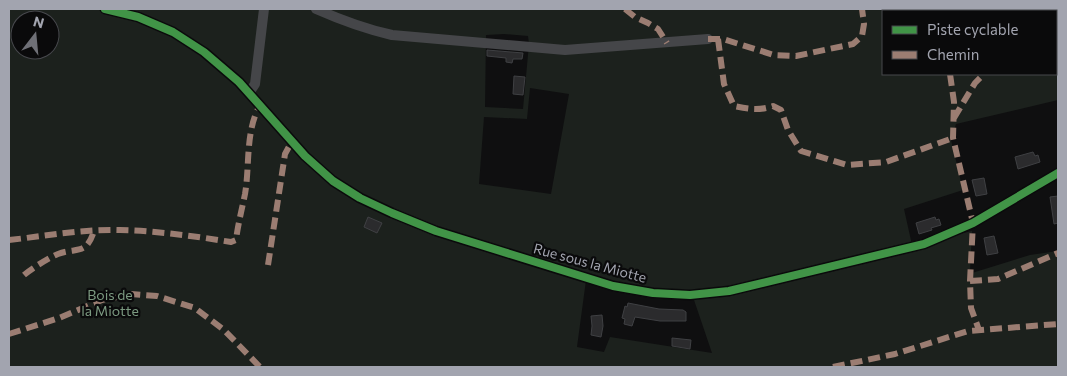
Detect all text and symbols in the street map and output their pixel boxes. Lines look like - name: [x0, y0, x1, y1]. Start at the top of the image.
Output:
- north arrow: [10, 10, 60, 60]
- legend: [882, 10, 1057, 75]
- text: N: [31, 12, 46, 32]
- text: Piste cyclable: [927, 20, 1019, 38]
- text: Chemin: [927, 45, 979, 63]
- street label: Rue sous la Miotte: [532, 239, 649, 286]
- park label: Bois de la Miotte: [81, 286, 139, 319]

